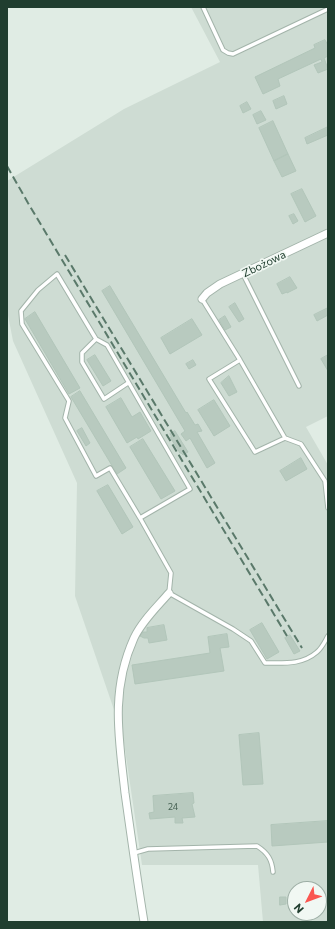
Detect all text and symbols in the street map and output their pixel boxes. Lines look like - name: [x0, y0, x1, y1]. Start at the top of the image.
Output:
- street label: Zbożowa: [240, 248, 288, 280]
- house number: 24: [168, 802, 178, 812]
- north arrow: [287, 881, 327, 921]
- text: N: [291, 901, 306, 916]

